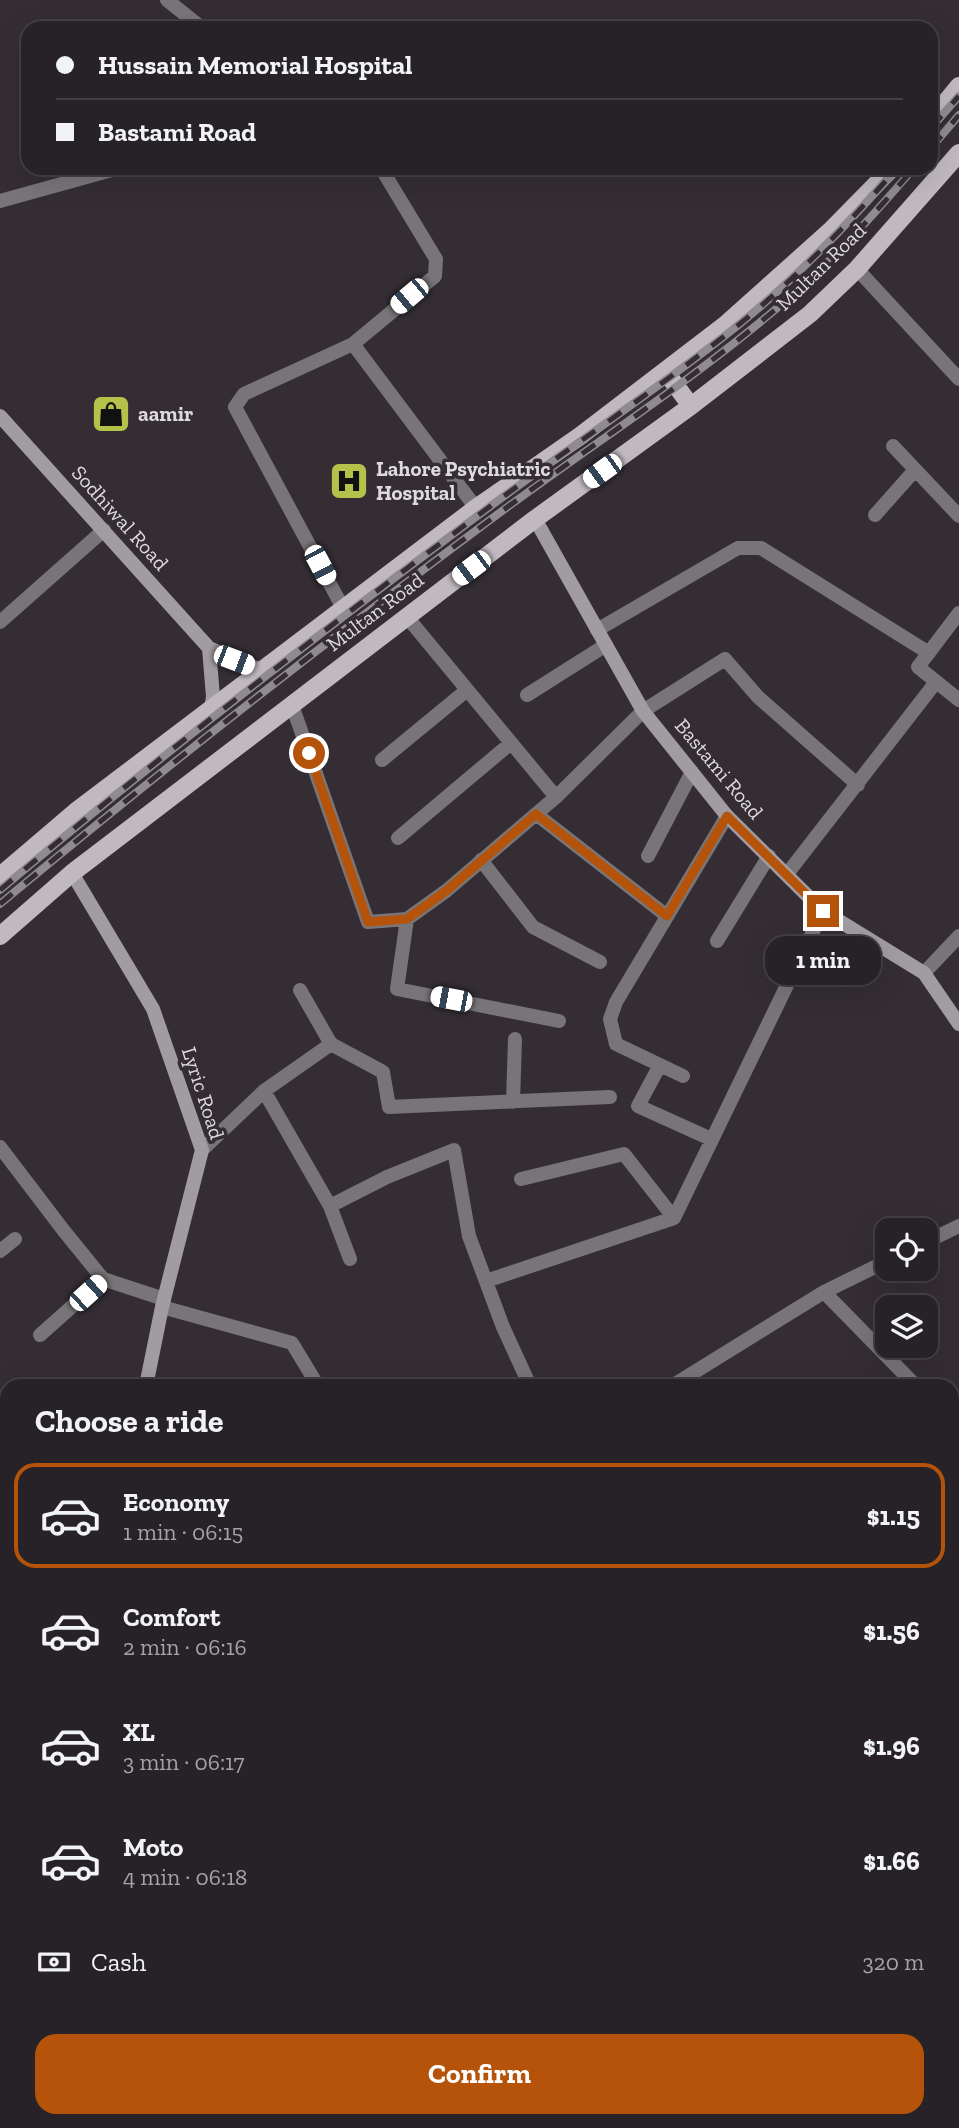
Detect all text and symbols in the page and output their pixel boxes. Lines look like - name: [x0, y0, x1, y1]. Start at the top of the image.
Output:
- text: Hussain Memorial Hospital: [98, 49, 412, 81]
- text: Bastami Road: [98, 116, 256, 148]
- street label: Multan Road: [770, 217, 871, 316]
- car: [387, 274, 432, 318]
- shop icon: aamir: [90, 393, 132, 435]
- place label: aamir: [138, 401, 193, 426]
- car: [579, 450, 626, 492]
- place label: Lahore Psychiatric Hospital: [376, 456, 550, 505]
- street label: Sodhiwal Road: [67, 460, 174, 576]
- hospital icon: Lahore Psychiatric Hospital: [328, 460, 370, 502]
- car: [301, 542, 340, 588]
- car: [448, 547, 495, 589]
- street label: Multan Road: [321, 567, 429, 656]
- car: [211, 643, 258, 677]
- street label: Bastami Road: [670, 713, 769, 825]
- route start: [293, 737, 325, 769]
- route end: [807, 895, 839, 927]
- callout: 1 min: [765, 936, 881, 984]
- text: 1 min: [796, 946, 850, 974]
- car: [429, 985, 474, 1013]
- street label: Lyric Road: [177, 1043, 230, 1143]
- map controls: [875, 1218, 938, 1358]
- button: locate: [875, 1218, 938, 1281]
- car: [66, 1271, 111, 1315]
- button: layers: [875, 1295, 938, 1358]
- text: Choose a ride: [35, 1402, 223, 1440]
- icon: car: [39, 1484, 102, 1547]
- text: Economy: [123, 1486, 229, 1518]
- text: $1.15: [867, 1500, 920, 1532]
- text: 1 min · 06:15: [123, 1518, 243, 1546]
- icon: car: [39, 1599, 102, 1662]
- text: Comfort: [123, 1601, 220, 1633]
- text: $1.56: [863, 1615, 920, 1647]
- text: 2 min · 06:16: [123, 1633, 247, 1661]
- icon: car: [39, 1714, 102, 1777]
- text: XL: [123, 1716, 155, 1748]
- text: $1.96: [863, 1730, 920, 1762]
- text: 3 min · 06:17: [123, 1748, 244, 1776]
- icon: car: [39, 1829, 102, 1892]
- text: Moto: [123, 1831, 183, 1863]
- text: $1.66: [863, 1845, 920, 1877]
- text: 4 min · 06:18: [123, 1863, 247, 1891]
- icon: cash: [35, 1943, 73, 1981]
- text: Cash: [91, 1946, 146, 1978]
- text: 320 m: [863, 1948, 924, 1976]
- button: Confirm: [35, 2034, 924, 2114]

